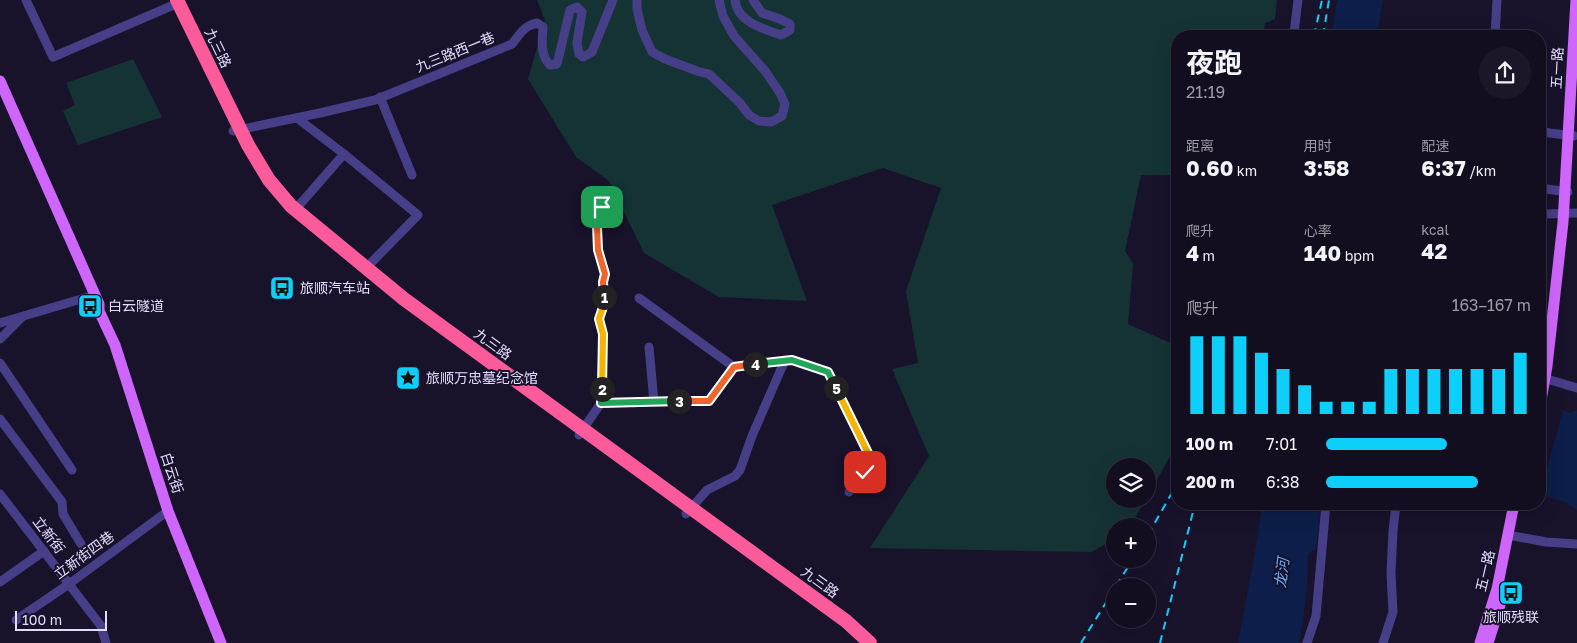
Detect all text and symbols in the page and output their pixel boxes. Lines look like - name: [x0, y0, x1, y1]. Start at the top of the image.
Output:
- street label: 九三路: [202, 25, 235, 70]
- street label: 九三路西一巷: [413, 28, 497, 75]
- text: 夜跑: [1186, 46, 1242, 79]
- button: share: [1479, 47, 1531, 99]
- street label: 五一路: [1547, 47, 1566, 89]
- text: 21:19: [1186, 82, 1225, 102]
- text: 距离: [1186, 137, 1214, 154]
- text: 用时: [1304, 137, 1332, 154]
- text: 配速: [1421, 137, 1449, 154]
- text: 0.60: [1186, 155, 1233, 181]
- text: 3:58: [1304, 155, 1349, 181]
- text: 6:37: [1421, 155, 1466, 181]
- text: km: [1233, 162, 1257, 179]
- text: /km: [1466, 162, 1496, 179]
- pin: [581, 186, 623, 228]
- icon: arrive: [588, 193, 616, 221]
- text: kcal: [1421, 221, 1449, 238]
- text: 爬升: [1186, 222, 1214, 239]
- text: 心率: [1304, 222, 1332, 239]
- text: 42: [1421, 238, 1447, 264]
- text: 4: [1186, 240, 1199, 266]
- text: 140: [1304, 240, 1341, 266]
- text: m: [1199, 247, 1215, 264]
- text: bpm: [1341, 247, 1374, 264]
- bus stop icon: 旅顺汽车站: [269, 275, 295, 301]
- place label: 旅顺汽车站: [300, 279, 370, 296]
- pin: 1: [592, 284, 616, 310]
- text: 1: [601, 289, 608, 306]
- bus stop icon: 白云隧道: [77, 293, 103, 319]
- text: 163–167 m: [1452, 295, 1531, 315]
- place label: 白云隧道: [108, 297, 164, 314]
- text: 爬升: [1186, 298, 1218, 318]
- street label: 九三路: [471, 324, 515, 363]
- pin: 4: [742, 352, 768, 376]
- text: 4: [751, 356, 760, 373]
- place icon: 旅顺万忠墓纪念馆: [395, 365, 421, 391]
- place label: 旅顺万忠墓纪念馆: [426, 369, 538, 386]
- pin: 2: [590, 376, 614, 402]
- pin: 5: [824, 376, 848, 400]
- text: 5: [832, 380, 841, 397]
- text: 2: [598, 381, 607, 398]
- pin: 3: [666, 388, 692, 414]
- text: 3: [675, 393, 684, 410]
- text: 100 m: [1186, 434, 1233, 454]
- text: 7:01: [1266, 434, 1297, 454]
- street label: 白云街: [158, 450, 187, 495]
- pin: [844, 451, 886, 493]
- icon: check: [851, 458, 879, 486]
- map controls: [1106, 458, 1156, 628]
- button: layers: [1106, 458, 1156, 508]
- text: 200 m: [1186, 472, 1235, 492]
- text: 6:38: [1266, 472, 1300, 492]
- street label: 立新街: [30, 513, 69, 557]
- button: +: [1106, 518, 1156, 568]
- street label: 立新街四巷: [50, 527, 117, 582]
- street label: 五一路: [1472, 549, 1498, 593]
- water label: 龙河: [1270, 554, 1292, 589]
- street label: 九三路: [798, 562, 842, 601]
- button: −: [1106, 578, 1156, 628]
- bus stop icon: 旅顺残联: [1498, 580, 1524, 606]
- scale bar: [15, 608, 108, 631]
- place label: 旅顺残联: [1483, 608, 1539, 625]
- text: 100 m: [22, 611, 62, 628]

